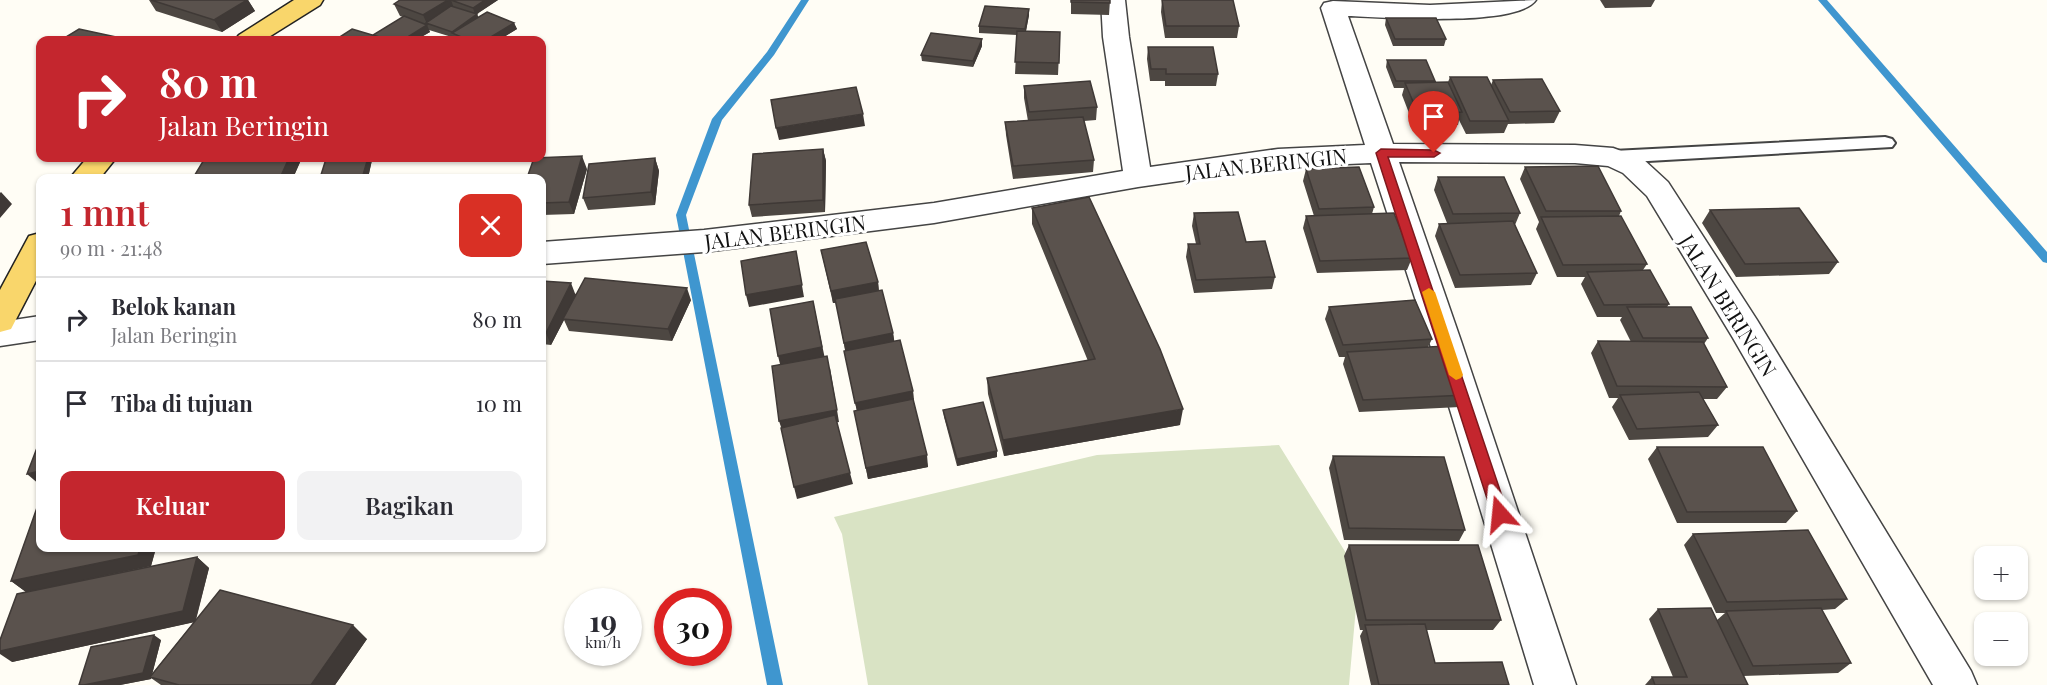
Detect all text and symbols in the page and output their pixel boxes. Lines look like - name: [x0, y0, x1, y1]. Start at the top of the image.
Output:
- text: 80 m: [159, 53, 257, 109]
- icon: right: [60, 60, 138, 138]
- pin: [1408, 91, 1459, 153]
- icon: arrive: [1417, 100, 1450, 133]
- text: Jalan Beringin: [159, 107, 329, 143]
- street label: JALAN BERINGIN: [1183, 141, 1348, 186]
- text: 1 mnt: [60, 187, 149, 235]
- button: close: [459, 194, 522, 257]
- street label: JALAN BERINGIN: [702, 207, 868, 255]
- street label: JALAN BERINGIN: [1674, 228, 1784, 381]
- text: 90 m · 21:48: [60, 234, 163, 261]
- text: Belok kanan: [111, 291, 236, 321]
- icon: right: [60, 303, 93, 336]
- text: 80 m: [472, 304, 522, 334]
- text: Jalan Beringin: [111, 321, 237, 348]
- icon: arrive: [60, 387, 93, 420]
- text: Tiba di tujuan: [111, 388, 253, 418]
- text: 10 m: [476, 388, 522, 418]
- button: Keluar: [60, 471, 285, 540]
- button: Bagikan: [297, 471, 522, 540]
- position arrow: [1468, 482, 1532, 546]
- map controls: [1974, 546, 2028, 666]
- button: +: [1974, 546, 2028, 600]
- speed limit sign: 30: [654, 588, 732, 666]
- text: 19: [589, 600, 617, 640]
- button: −: [1974, 612, 2028, 666]
- text: km/h: [585, 632, 621, 652]

